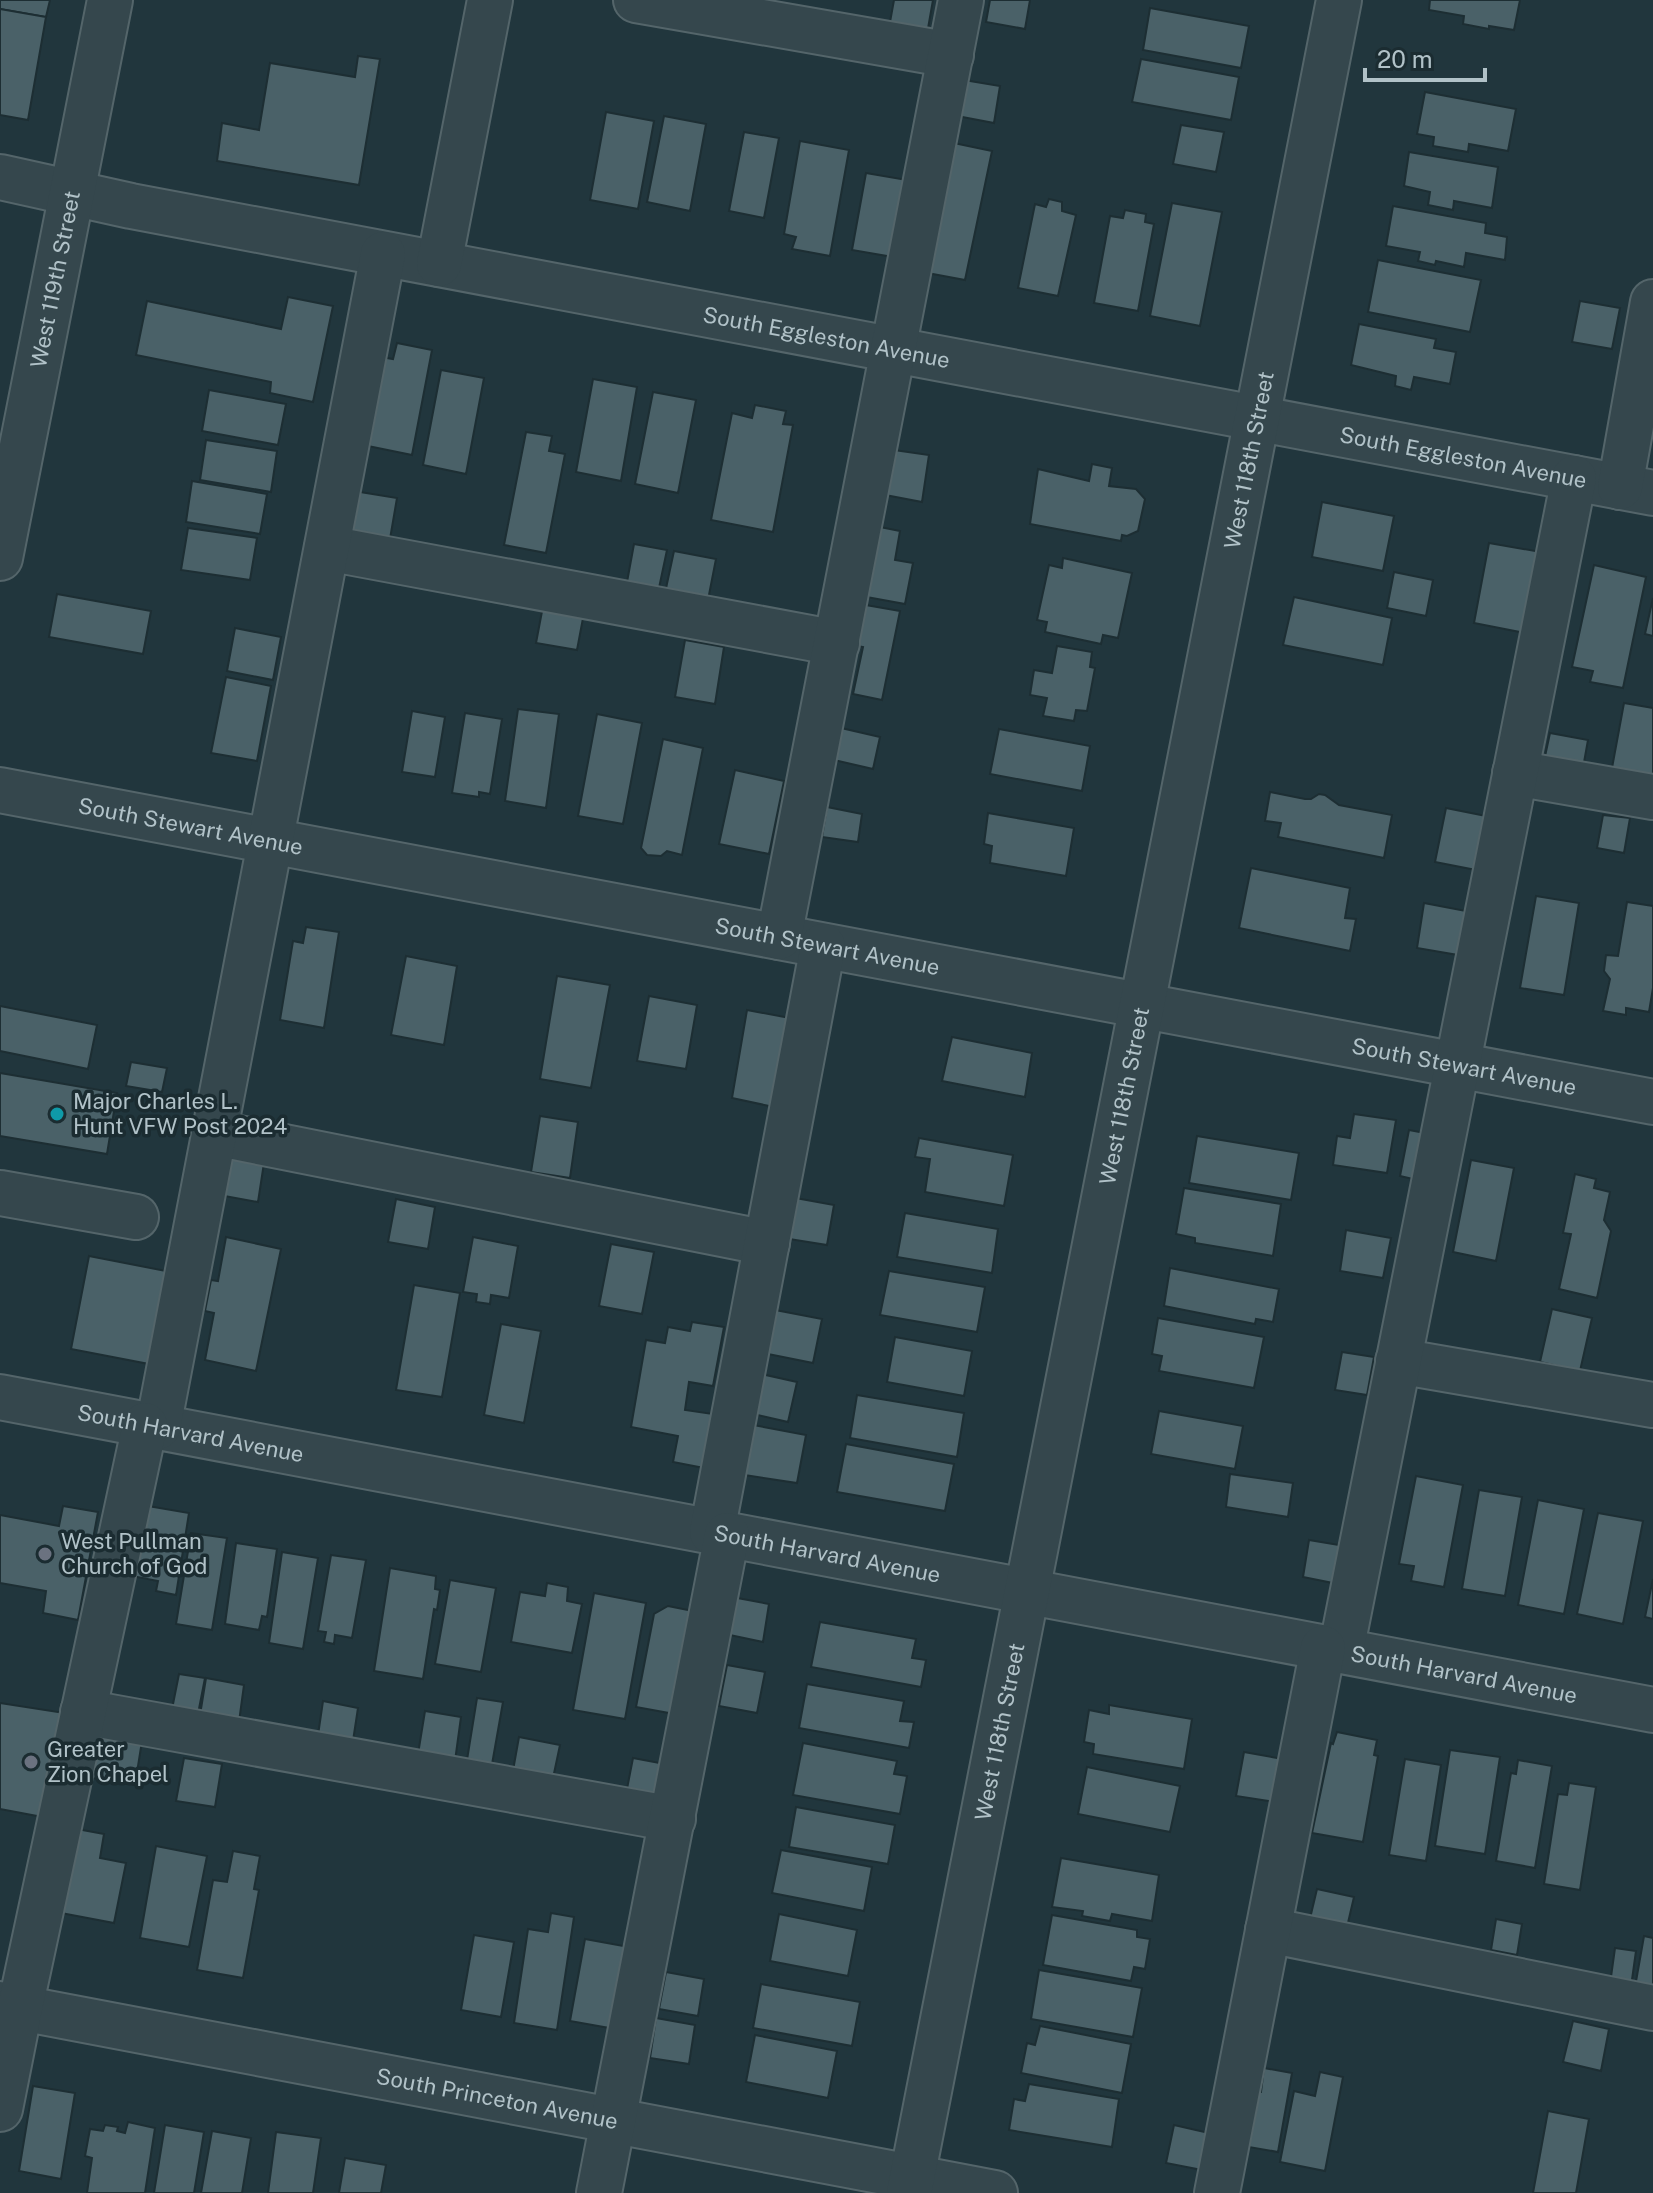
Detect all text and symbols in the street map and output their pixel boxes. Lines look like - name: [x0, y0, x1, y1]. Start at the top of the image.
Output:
- scale bar: [1365, 32, 1485, 82]
- text: 20 m: [1377, 45, 1433, 73]
- street label: West 119th Street: [25, 189, 85, 370]
- street label: South Eggleston Avenue: [701, 301, 952, 373]
- street label: West 118th Street: [1219, 369, 1279, 551]
- street label: South Eggleston Avenue: [1338, 421, 1589, 493]
- street label: South Stewart Avenue: [76, 792, 305, 860]
- street label: South Stewart Avenue: [713, 912, 942, 980]
- street label: West 118th Street: [1094, 1005, 1154, 1187]
- street label: South Stewart Avenue: [1350, 1032, 1579, 1100]
- place label: Major Charles L. Hunt VFW Post 2024: [73, 1088, 287, 1139]
- marker: Major Charles L. Hunt VFW Post 2024: [48, 1105, 66, 1123]
- street label: South Harvard Avenue: [75, 1399, 306, 1467]
- street label: South Harvard Avenue: [712, 1519, 943, 1588]
- place label: West Pullman Church of God: [61, 1528, 207, 1579]
- marker: West Pullman Church of God: [36, 1545, 54, 1563]
- street label: South Harvard Avenue: [1349, 1640, 1579, 1708]
- street label: West 118th Street: [969, 1641, 1030, 1823]
- place label: Greater Zion Chapel: [47, 1736, 169, 1787]
- marker: Greater Zion Chapel: [22, 1753, 40, 1771]
- street label: South Princeton Avenue: [374, 2063, 620, 2134]

